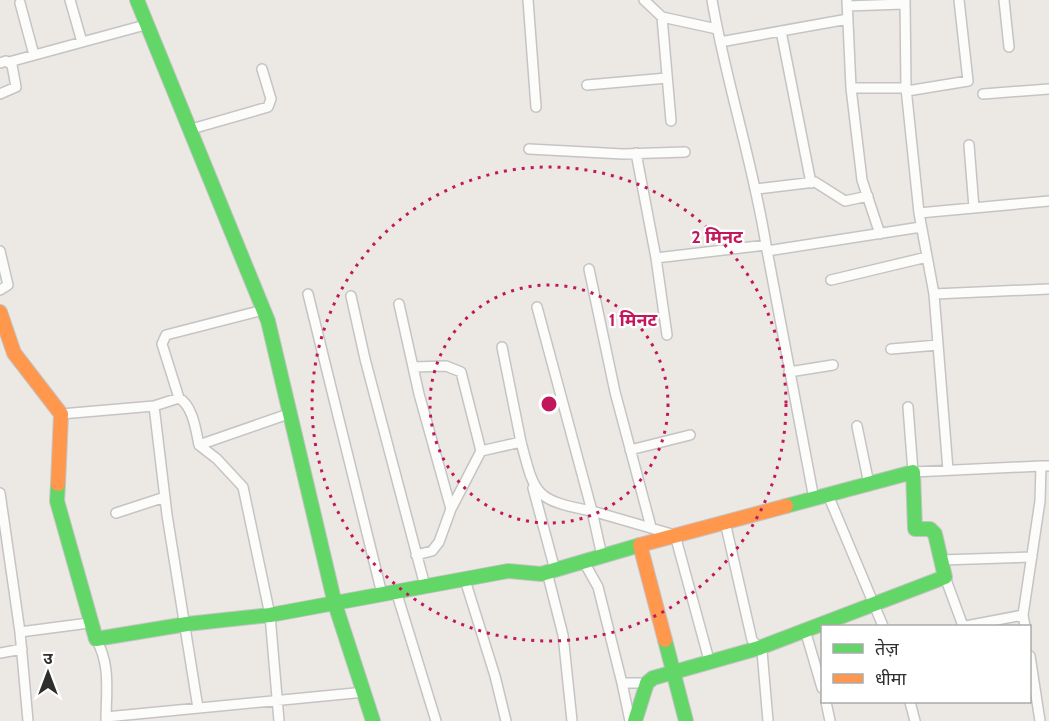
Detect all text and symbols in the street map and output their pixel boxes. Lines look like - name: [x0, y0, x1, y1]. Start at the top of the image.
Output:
- text: 2 मिनट: [691, 226, 743, 248]
- text: 1 मिनट: [609, 309, 658, 331]
- centre of rings: [539, 394, 559, 414]
- legend: [821, 625, 1031, 703]
- text: तेज़: [875, 638, 899, 660]
- north arrow: [18, 643, 78, 703]
- text: उ: [43, 649, 53, 668]
- text: धीमा: [875, 668, 906, 690]

